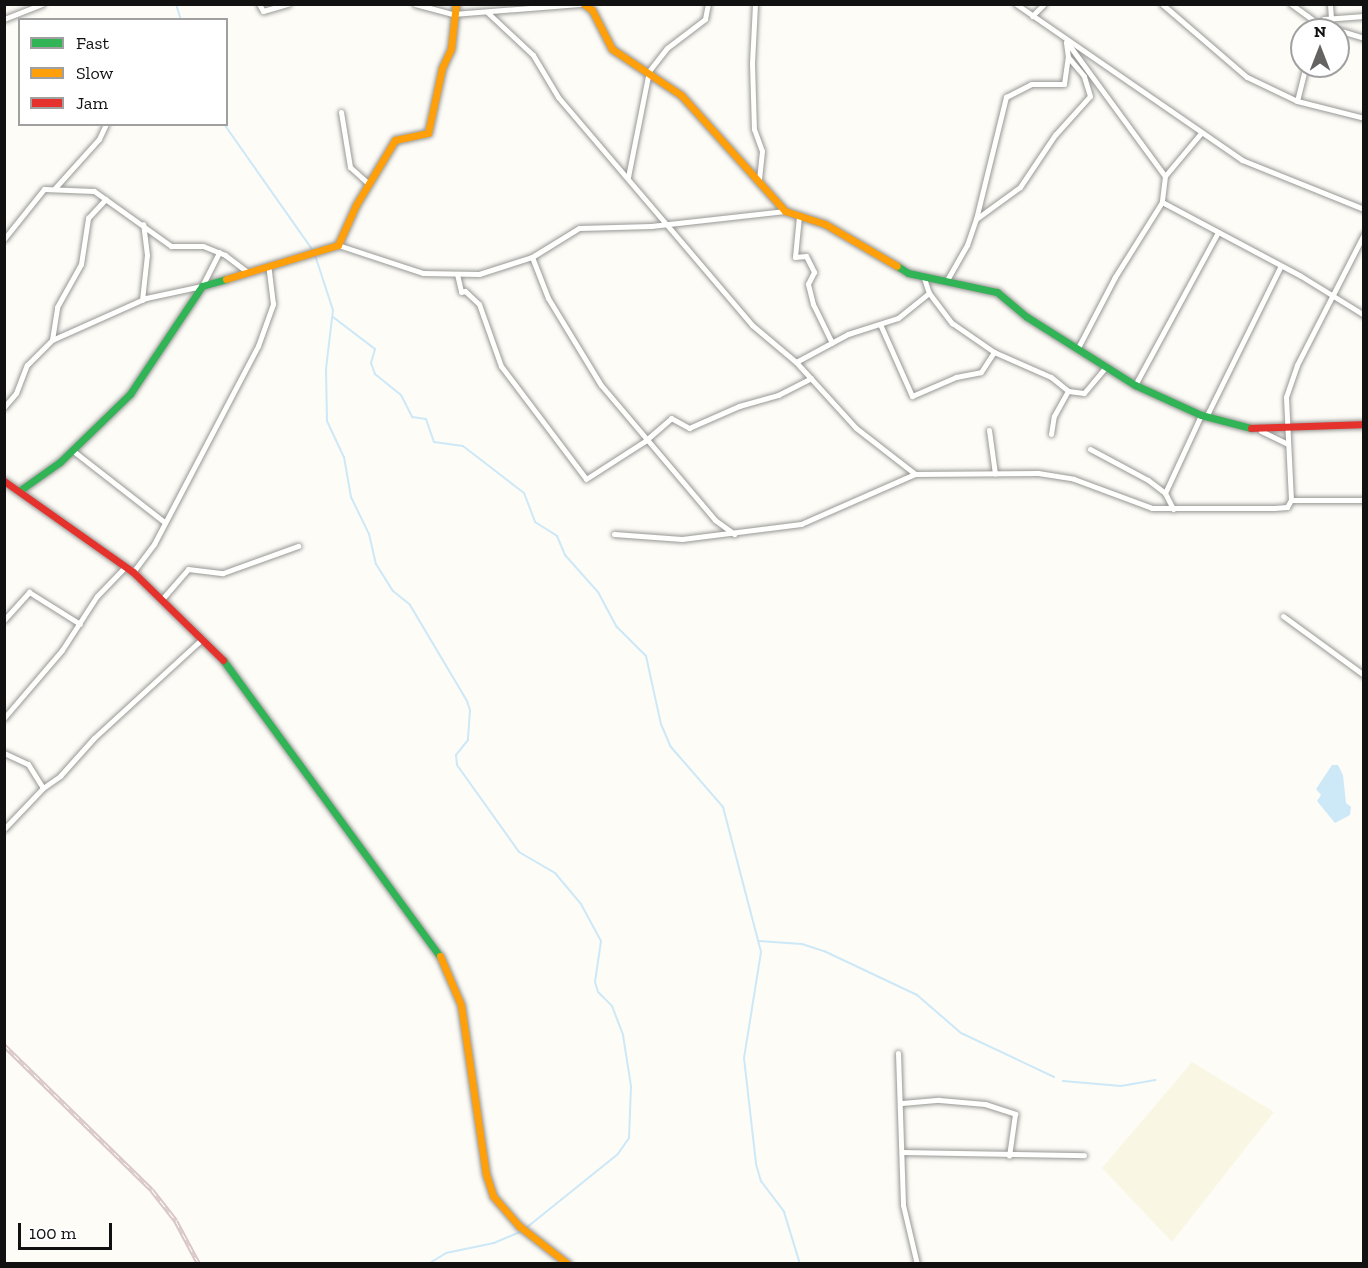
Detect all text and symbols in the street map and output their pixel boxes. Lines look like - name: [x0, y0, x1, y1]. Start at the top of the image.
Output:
- legend: [18, 18, 228, 126]
- north arrow: [1290, 18, 1350, 78]
- text: N: [1314, 22, 1326, 41]
- text: Fast: [76, 32, 109, 54]
- text: Slow: [76, 62, 113, 84]
- text: Jam: [76, 92, 108, 114]
- scale bar: [21, 1211, 116, 1249]
- text: 100 m: [29, 1222, 76, 1244]

